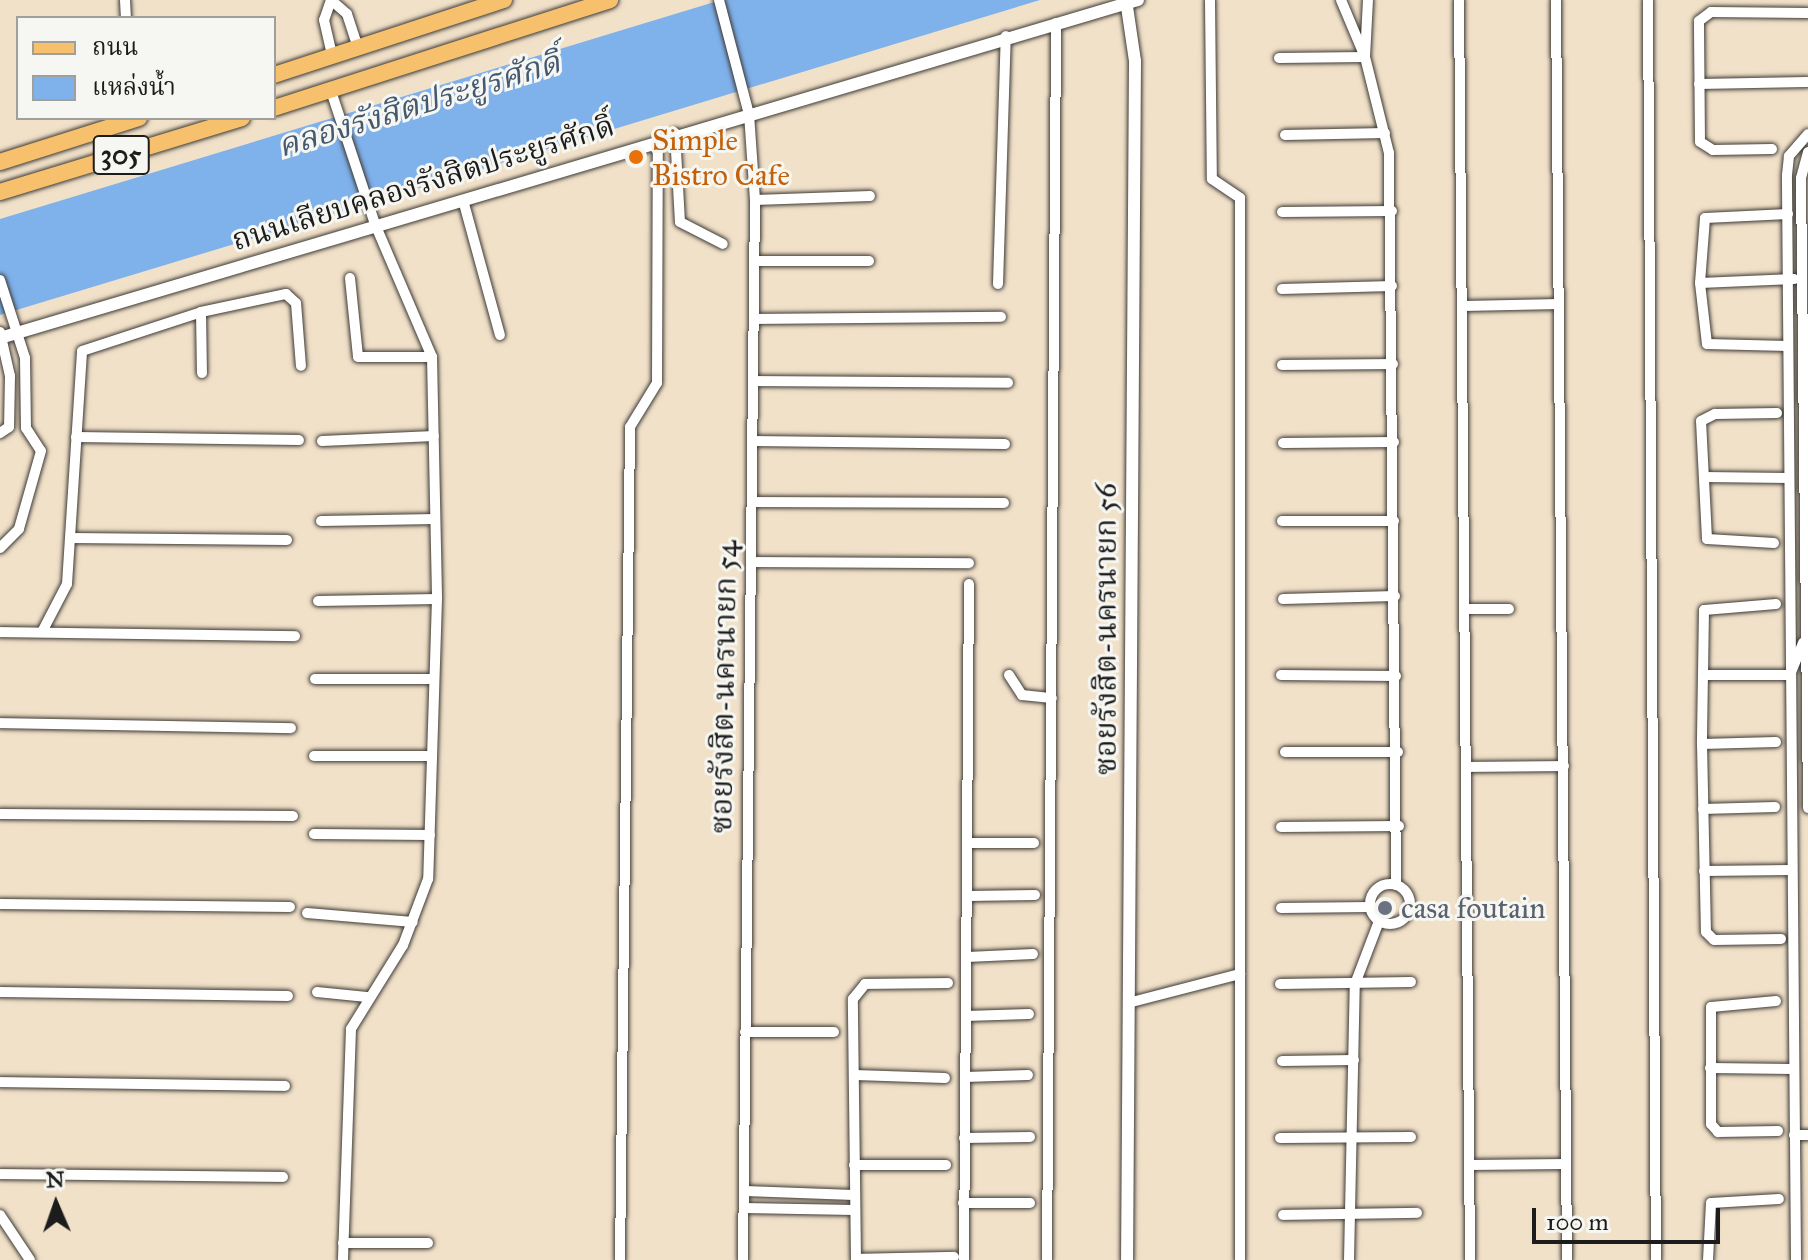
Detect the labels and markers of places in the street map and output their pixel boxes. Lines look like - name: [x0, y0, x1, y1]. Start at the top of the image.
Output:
- place label: Simple Bistro Cafe: [652, 122, 790, 192]
- marker: Simple Bistro Cafe: [627, 148, 645, 166]
- place label: casa foutain: [1401, 890, 1545, 926]
- marker: casa foutain: [1376, 899, 1394, 917]

